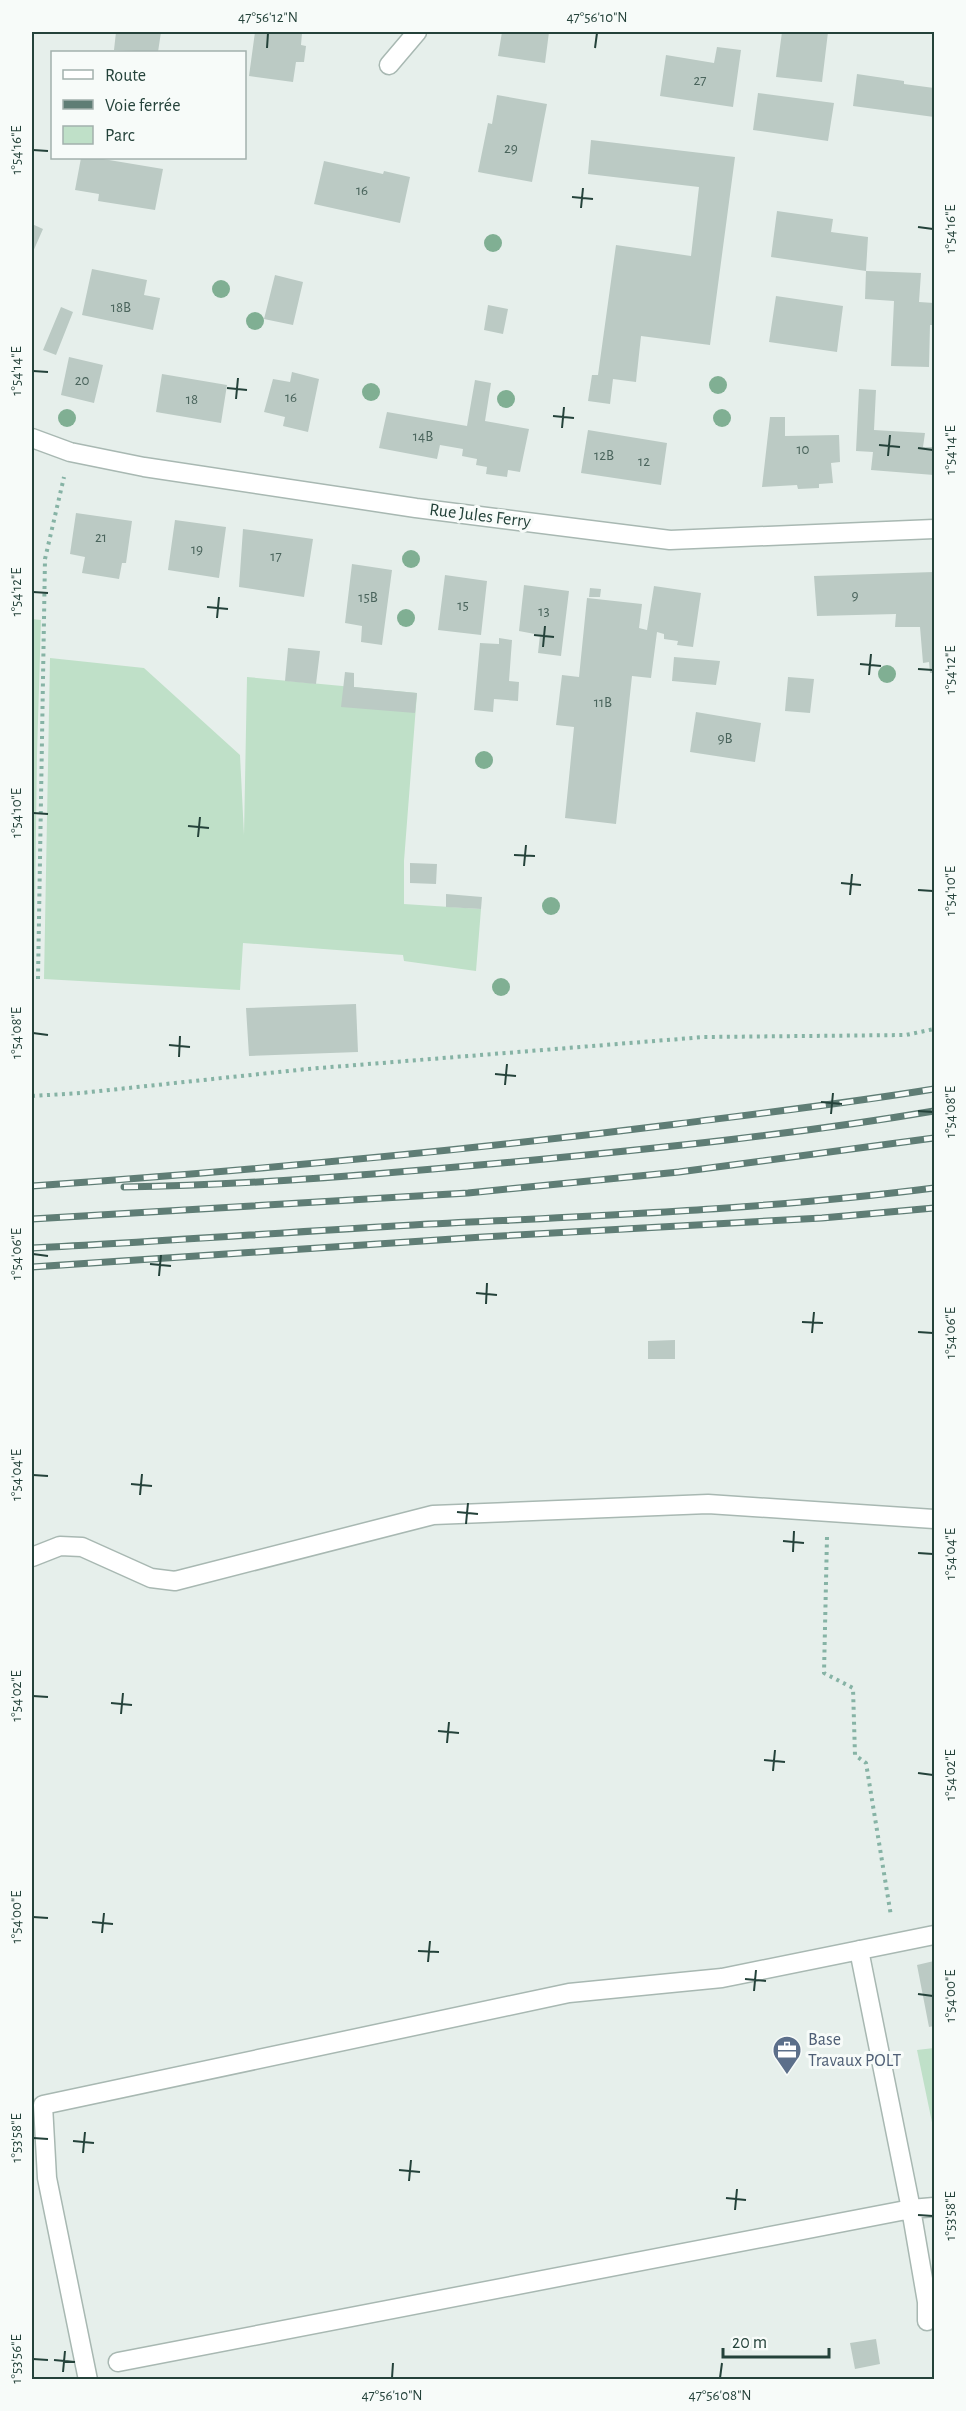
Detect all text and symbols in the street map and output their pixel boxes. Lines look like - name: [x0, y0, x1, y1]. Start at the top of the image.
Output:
- text: 47°56'12"N: [238, 10, 298, 25]
- text: 47°56'10"N: [566, 10, 628, 25]
- legend: [51, 51, 246, 159]
- text: Route: [105, 67, 146, 85]
- house number: 27: [693, 73, 707, 88]
- text: Voie ferrée: [105, 97, 180, 115]
- text: 1°54'16"E: [9, 125, 24, 175]
- text: Parc: [105, 127, 135, 145]
- house number: 29: [504, 141, 518, 156]
- house number: 16: [356, 183, 368, 198]
- text: 1°54'16"E: [943, 204, 958, 254]
- house number: 18B: [111, 300, 131, 315]
- text: 1°54'14"E: [9, 346, 24, 396]
- house number: 20: [75, 373, 89, 388]
- house number: 16: [285, 390, 297, 405]
- house number: 18: [186, 392, 198, 407]
- text: 1°54'14"E: [943, 425, 958, 475]
- house number: 14B: [413, 429, 433, 444]
- house number: 10: [796, 442, 810, 457]
- house number: 12B: [594, 448, 614, 463]
- house number: 12: [638, 454, 650, 469]
- street label: Rue Jules Ferry: [428, 501, 532, 531]
- house number: 21: [95, 530, 107, 545]
- house number: 19: [191, 542, 203, 557]
- house number: 17: [270, 549, 282, 564]
- text: 1°54'12"E: [9, 568, 24, 616]
- house number: 9: [851, 588, 859, 603]
- house number: 15B: [358, 590, 378, 605]
- house number: 15: [457, 598, 469, 613]
- house number: 13: [538, 604, 550, 619]
- text: 1°54'12"E: [943, 646, 958, 694]
- house number: 11B: [594, 695, 612, 710]
- house number: 9B: [717, 731, 733, 746]
- text: 1°54'10"E: [9, 788, 24, 838]
- text: 1°54'10"E: [943, 866, 958, 916]
- text: 1°54'08"E: [9, 1007, 24, 1059]
- text: 1°54'08"E: [943, 1086, 958, 1138]
- text: 1°54'06"E: [9, 1228, 24, 1280]
- text: 1°54'06"E: [943, 1307, 958, 1359]
- text: 1°54'04"E: [9, 1449, 24, 1501]
- text: 1°54'04"E: [943, 1528, 958, 1580]
- text: 1°54'02"E: [9, 1670, 24, 1722]
- text: 1°54'02"E: [943, 1749, 958, 1801]
- text: 1°54'00"E: [9, 1891, 24, 1943]
- text: 1°54'00"E: [943, 1970, 958, 2022]
- place label: Base Travaux POLT: [808, 2031, 901, 2070]
- office icon: Base Travaux POLT: [771, 2034, 803, 2076]
- text: 1°53'58"E: [9, 2113, 24, 2163]
- text: 1°53'58"E: [943, 2191, 958, 2241]
- scale bar: [723, 2321, 830, 2359]
- text: 1°53'56"E: [9, 2334, 24, 2384]
- text: 20 m: [732, 2334, 767, 2352]
- text: 47°56'10"N: [361, 2388, 423, 2403]
- text: 47°56'08"N: [688, 2388, 752, 2403]

